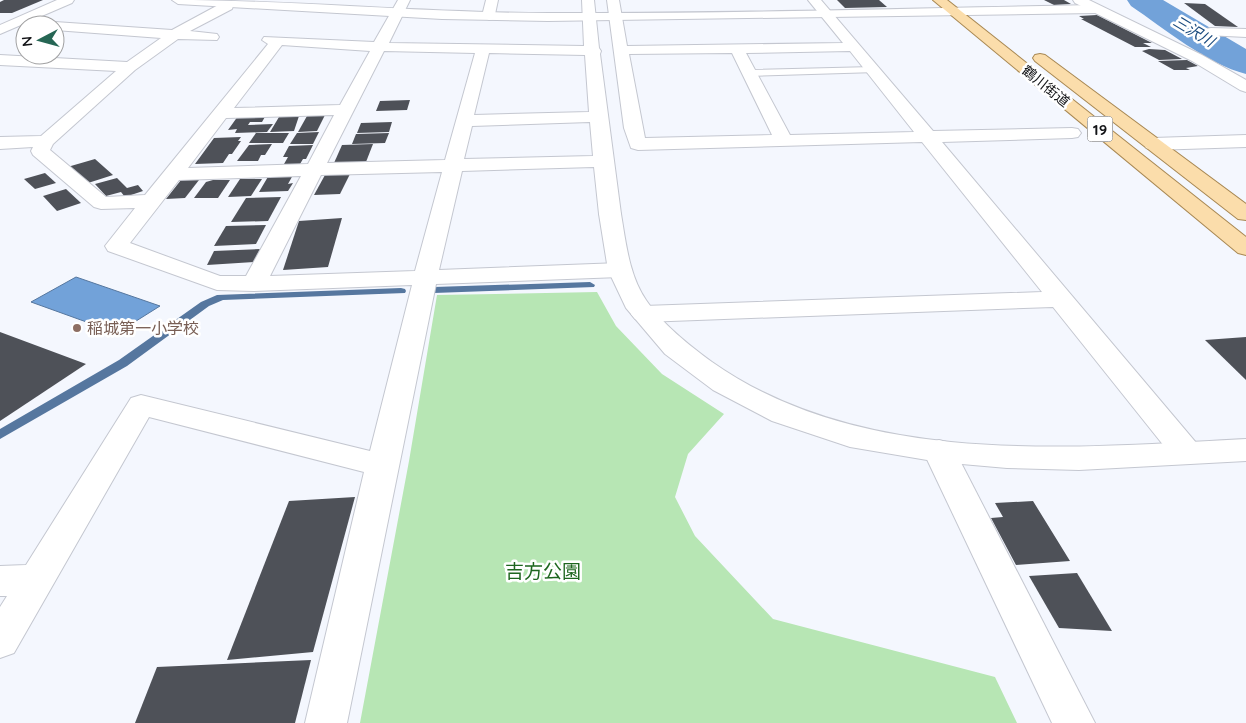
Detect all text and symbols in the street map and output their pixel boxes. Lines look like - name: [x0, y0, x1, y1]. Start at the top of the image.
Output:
- water label: 三沢川: [1170, 11, 1220, 52]
- north arrow: [15, 15, 65, 65]
- text: N: [18, 35, 37, 47]
- street label: 鶴川街道: [1019, 61, 1073, 111]
- road number: 19: [1088, 116, 1112, 142]
- place label: 稲城第一小学校: [87, 318, 199, 338]
- marker: 稲城第一小学校: [71, 322, 83, 334]
- park label: 吉方公園: [505, 559, 581, 583]

